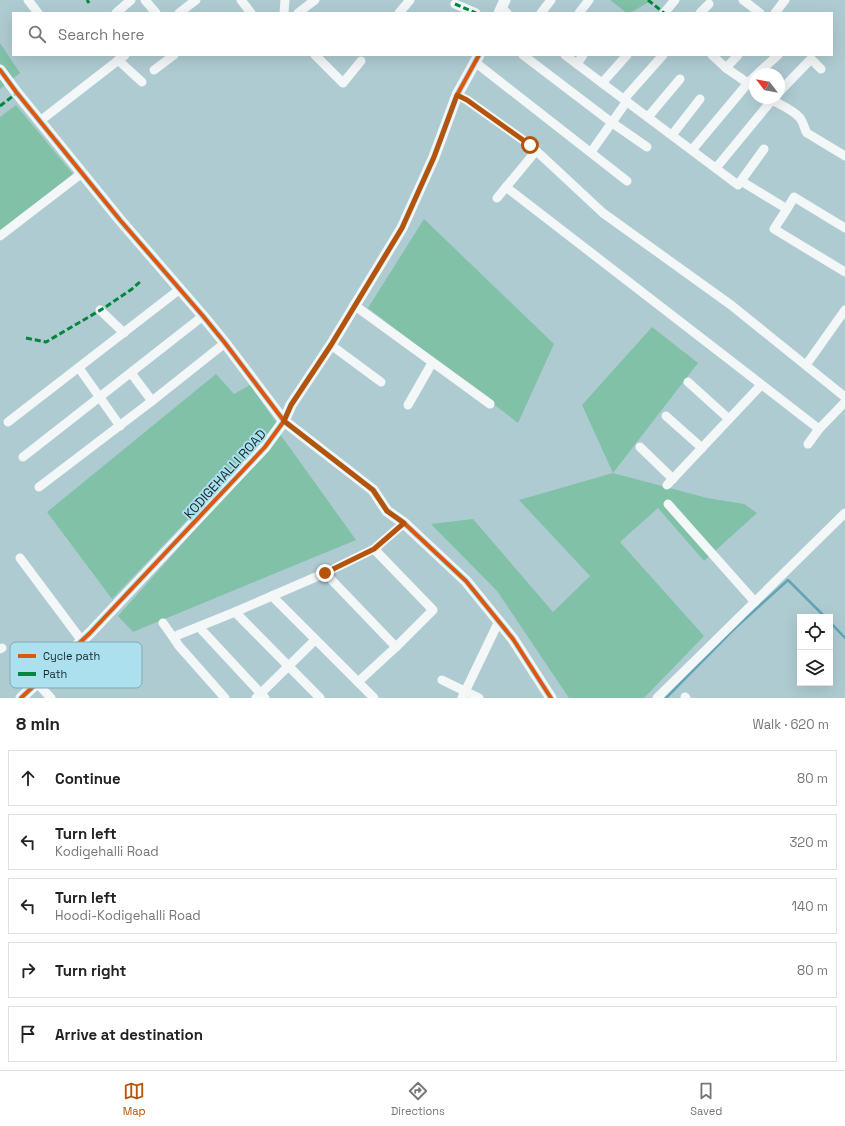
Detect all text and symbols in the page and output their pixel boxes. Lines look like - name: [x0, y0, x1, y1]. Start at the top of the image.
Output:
- search box: [12, 12, 833, 56]
- icon: search: [26, 23, 48, 45]
- text: Search here: [58, 25, 144, 44]
- north arrow: [749, 68, 785, 104]
- route start: [521, 136, 539, 154]
- street label: KODIGEHALLI ROAD: [180, 426, 270, 522]
- route end: [316, 564, 334, 582]
- map controls: [797, 614, 833, 686]
- button: locate: [797, 614, 833, 650]
- legend: [10, 642, 142, 688]
- text: Cycle path: [43, 649, 100, 663]
- button: layers: [797, 650, 833, 686]
- text: Path: [43, 667, 67, 681]
- text: 8 min: [16, 713, 60, 735]
- text: Walk · 620 m: [752, 716, 829, 733]
- icon: ahead: [17, 767, 39, 789]
- text: Continue: [55, 769, 121, 788]
- text: 80 m: [797, 770, 828, 787]
- text: Turn left: [55, 824, 117, 843]
- icon: left: [17, 831, 39, 853]
- text: 320 m: [789, 834, 828, 851]
- text: Kodigehalli Road: [55, 843, 159, 860]
- text: Turn left: [55, 888, 117, 907]
- icon: left: [17, 895, 39, 917]
- text: 140 m: [792, 898, 828, 915]
- text: Hoodi-Kodigehalli Road: [55, 907, 201, 924]
- icon: right: [17, 959, 39, 981]
- text: Turn right: [55, 961, 126, 980]
- text: 80 m: [797, 962, 828, 979]
- icon: arrive: [17, 1023, 39, 1045]
- text: Arrive at destination: [55, 1025, 203, 1044]
- tab: Map: [123, 1080, 146, 1118]
- tab: Directions: [391, 1080, 445, 1118]
- tab: Saved: [690, 1080, 722, 1118]

